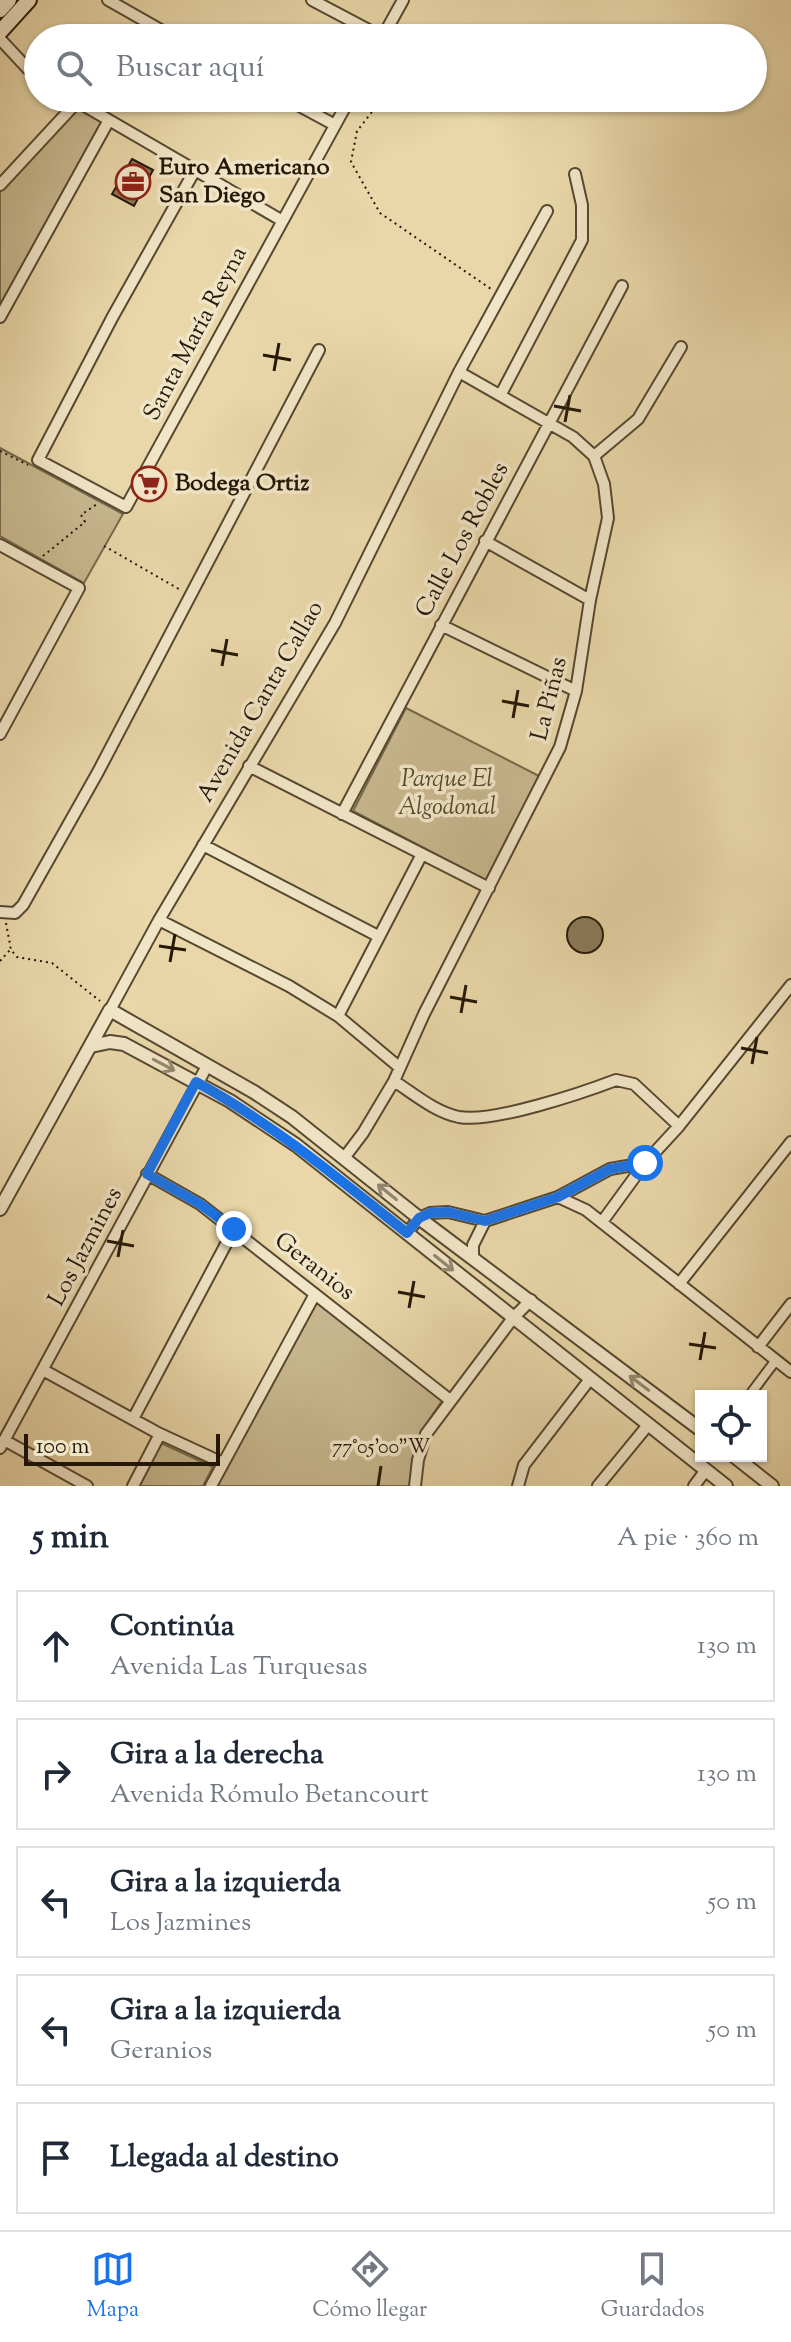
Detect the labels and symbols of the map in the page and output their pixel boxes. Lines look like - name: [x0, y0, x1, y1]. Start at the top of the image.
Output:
- place label: Euro Americano San Diego: [159, 151, 330, 213]
- office icon: Euro Americano San Diego: [114, 163, 152, 201]
- street label: Santa María Reyna: [136, 241, 256, 427]
- street label: Calle Los Robles: [408, 456, 518, 624]
- supermarket icon: Bodega Ortiz: [130, 465, 168, 503]
- place label: Bodega Ortiz: [175, 467, 309, 501]
- street label: Avenida Canta Callao: [189, 595, 333, 809]
- street label: La Piñas: [523, 653, 577, 745]
- park label: Parque El Algodonal: [398, 763, 496, 825]
- one-way arrow: [151, 1058, 175, 1073]
- route start: [627, 1145, 663, 1181]
- street label: Los Jazmines: [40, 1181, 132, 1313]
- one-way arrow: [377, 1183, 398, 1201]
- route end: [216, 1211, 252, 1247]
- street label: Geranios: [266, 1225, 362, 1309]
- one-way arrow: [433, 1254, 454, 1272]
- one-way arrow: [629, 1374, 650, 1391]
- scale bar: [24, 1430, 220, 1466]
- text: 77°05'00"W: [332, 1434, 430, 1463]

